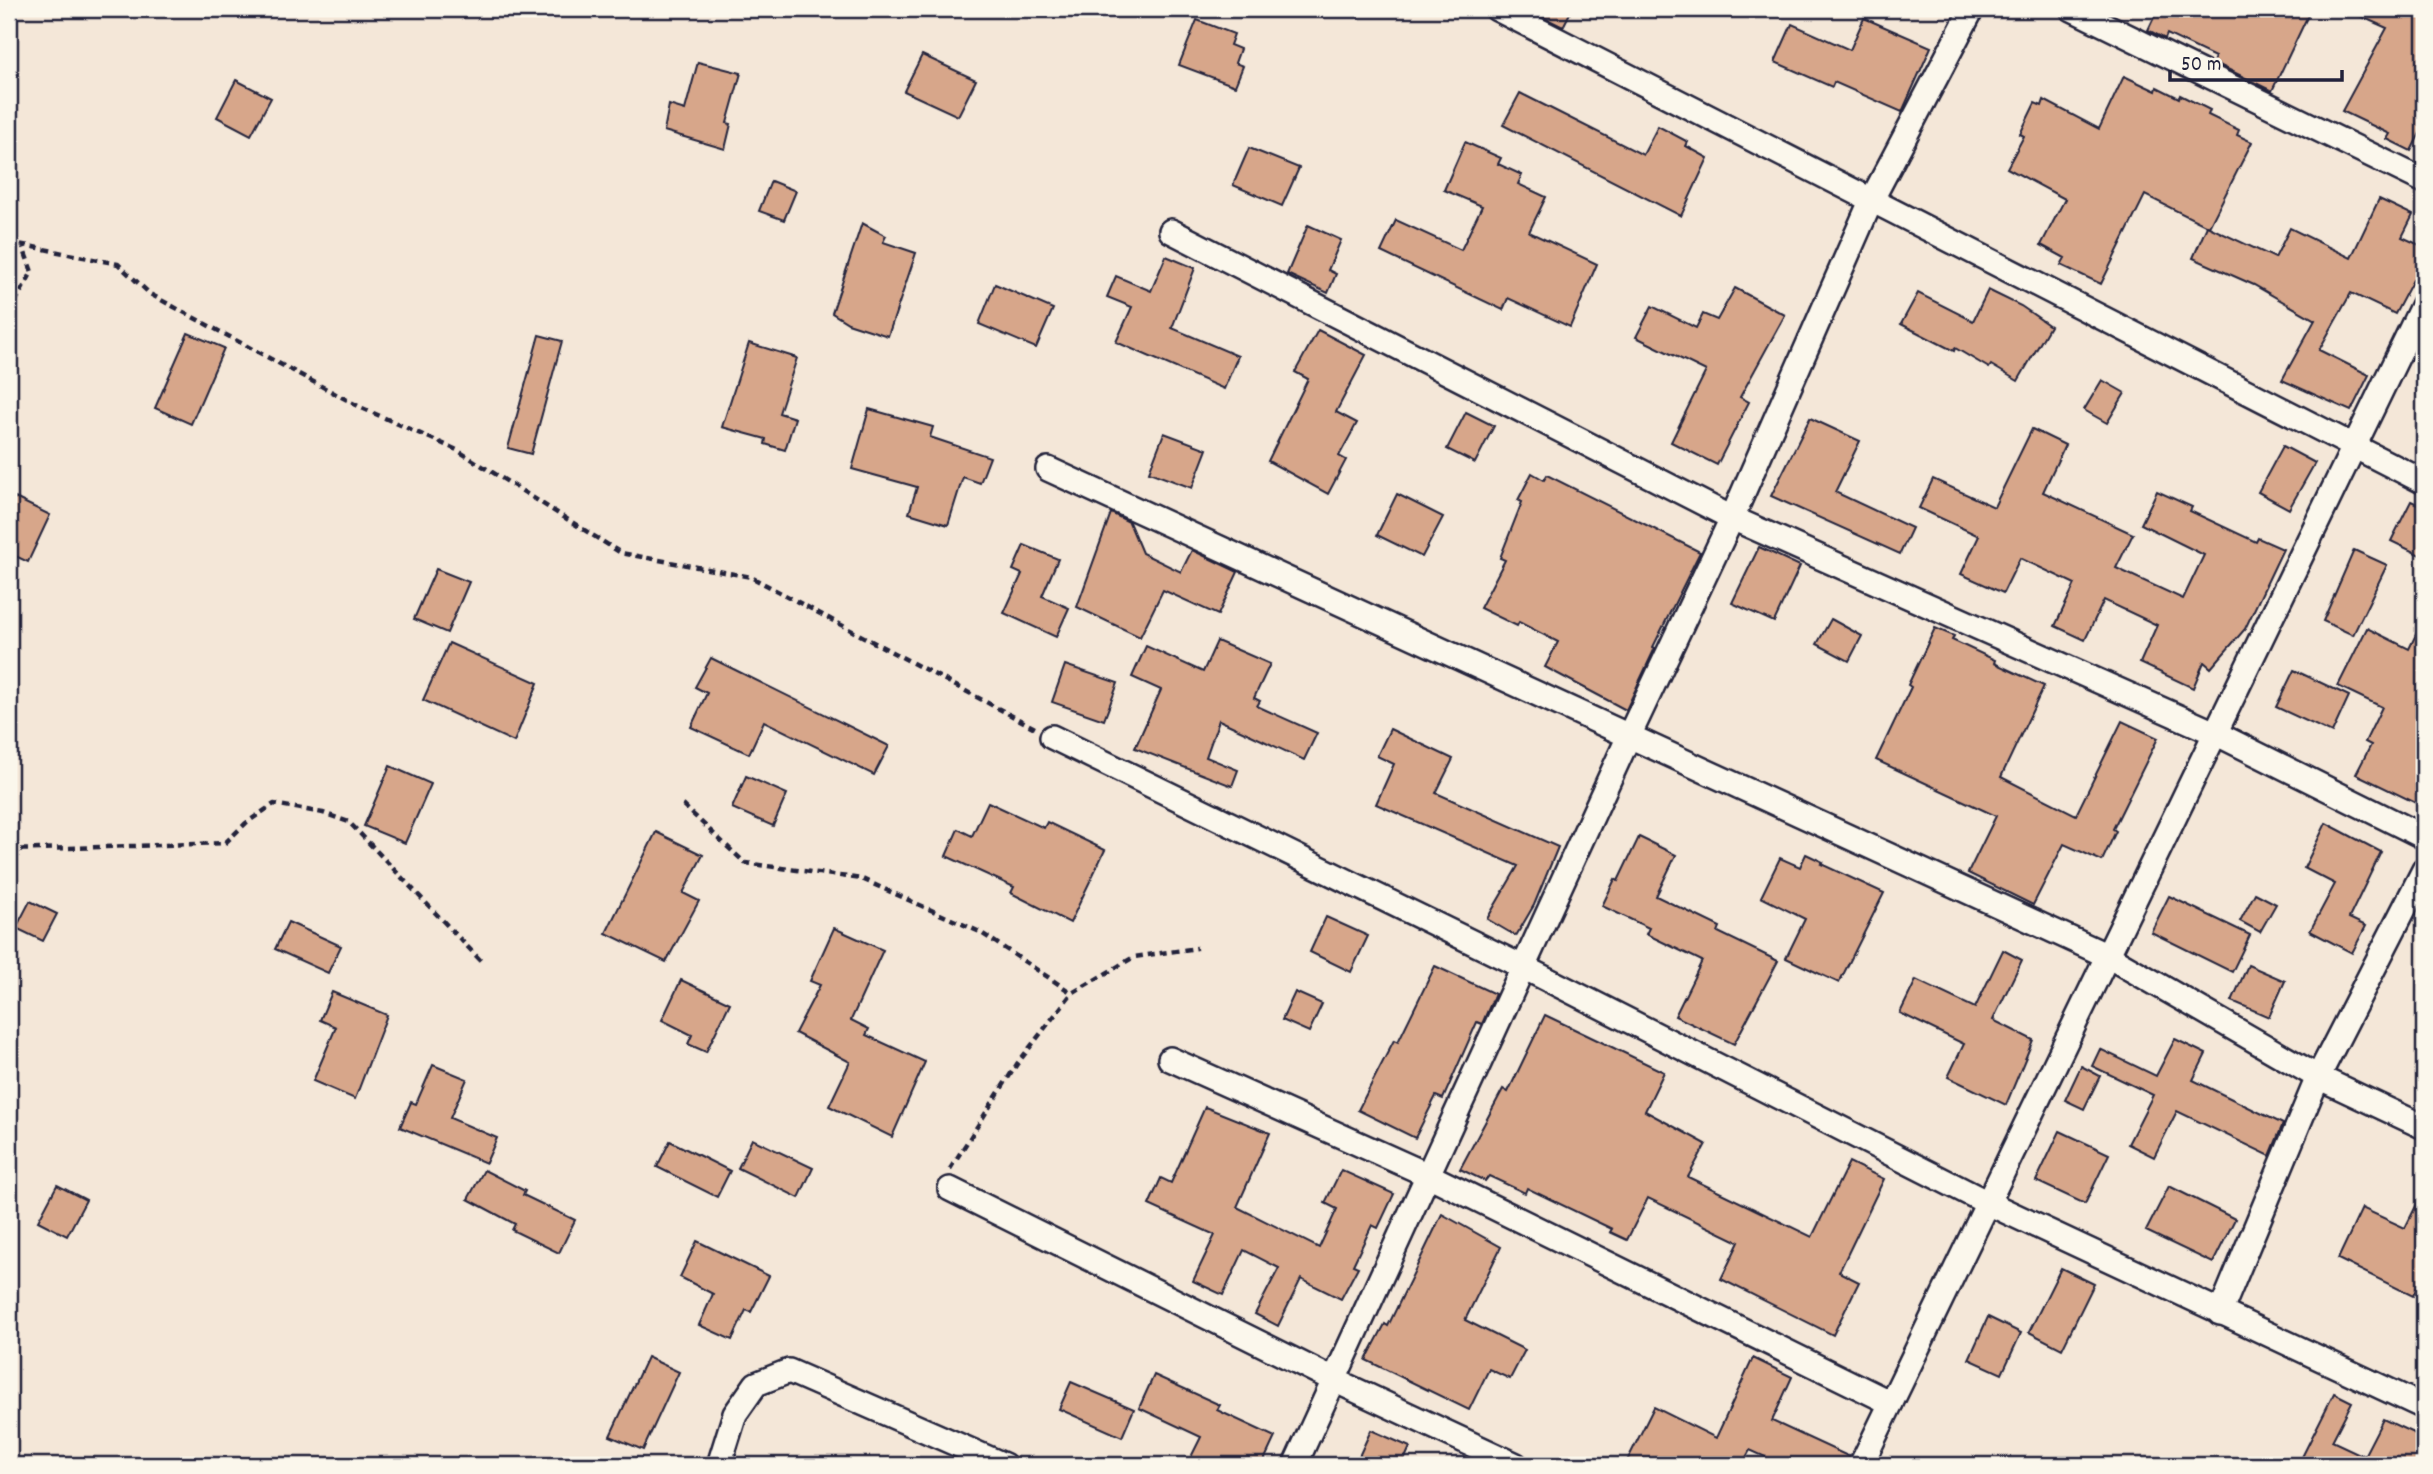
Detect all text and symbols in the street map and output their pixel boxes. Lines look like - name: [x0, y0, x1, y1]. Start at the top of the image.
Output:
- scale bar: [2170, 38, 2342, 82]
- text: 50 m: [2181, 51, 2221, 81]

